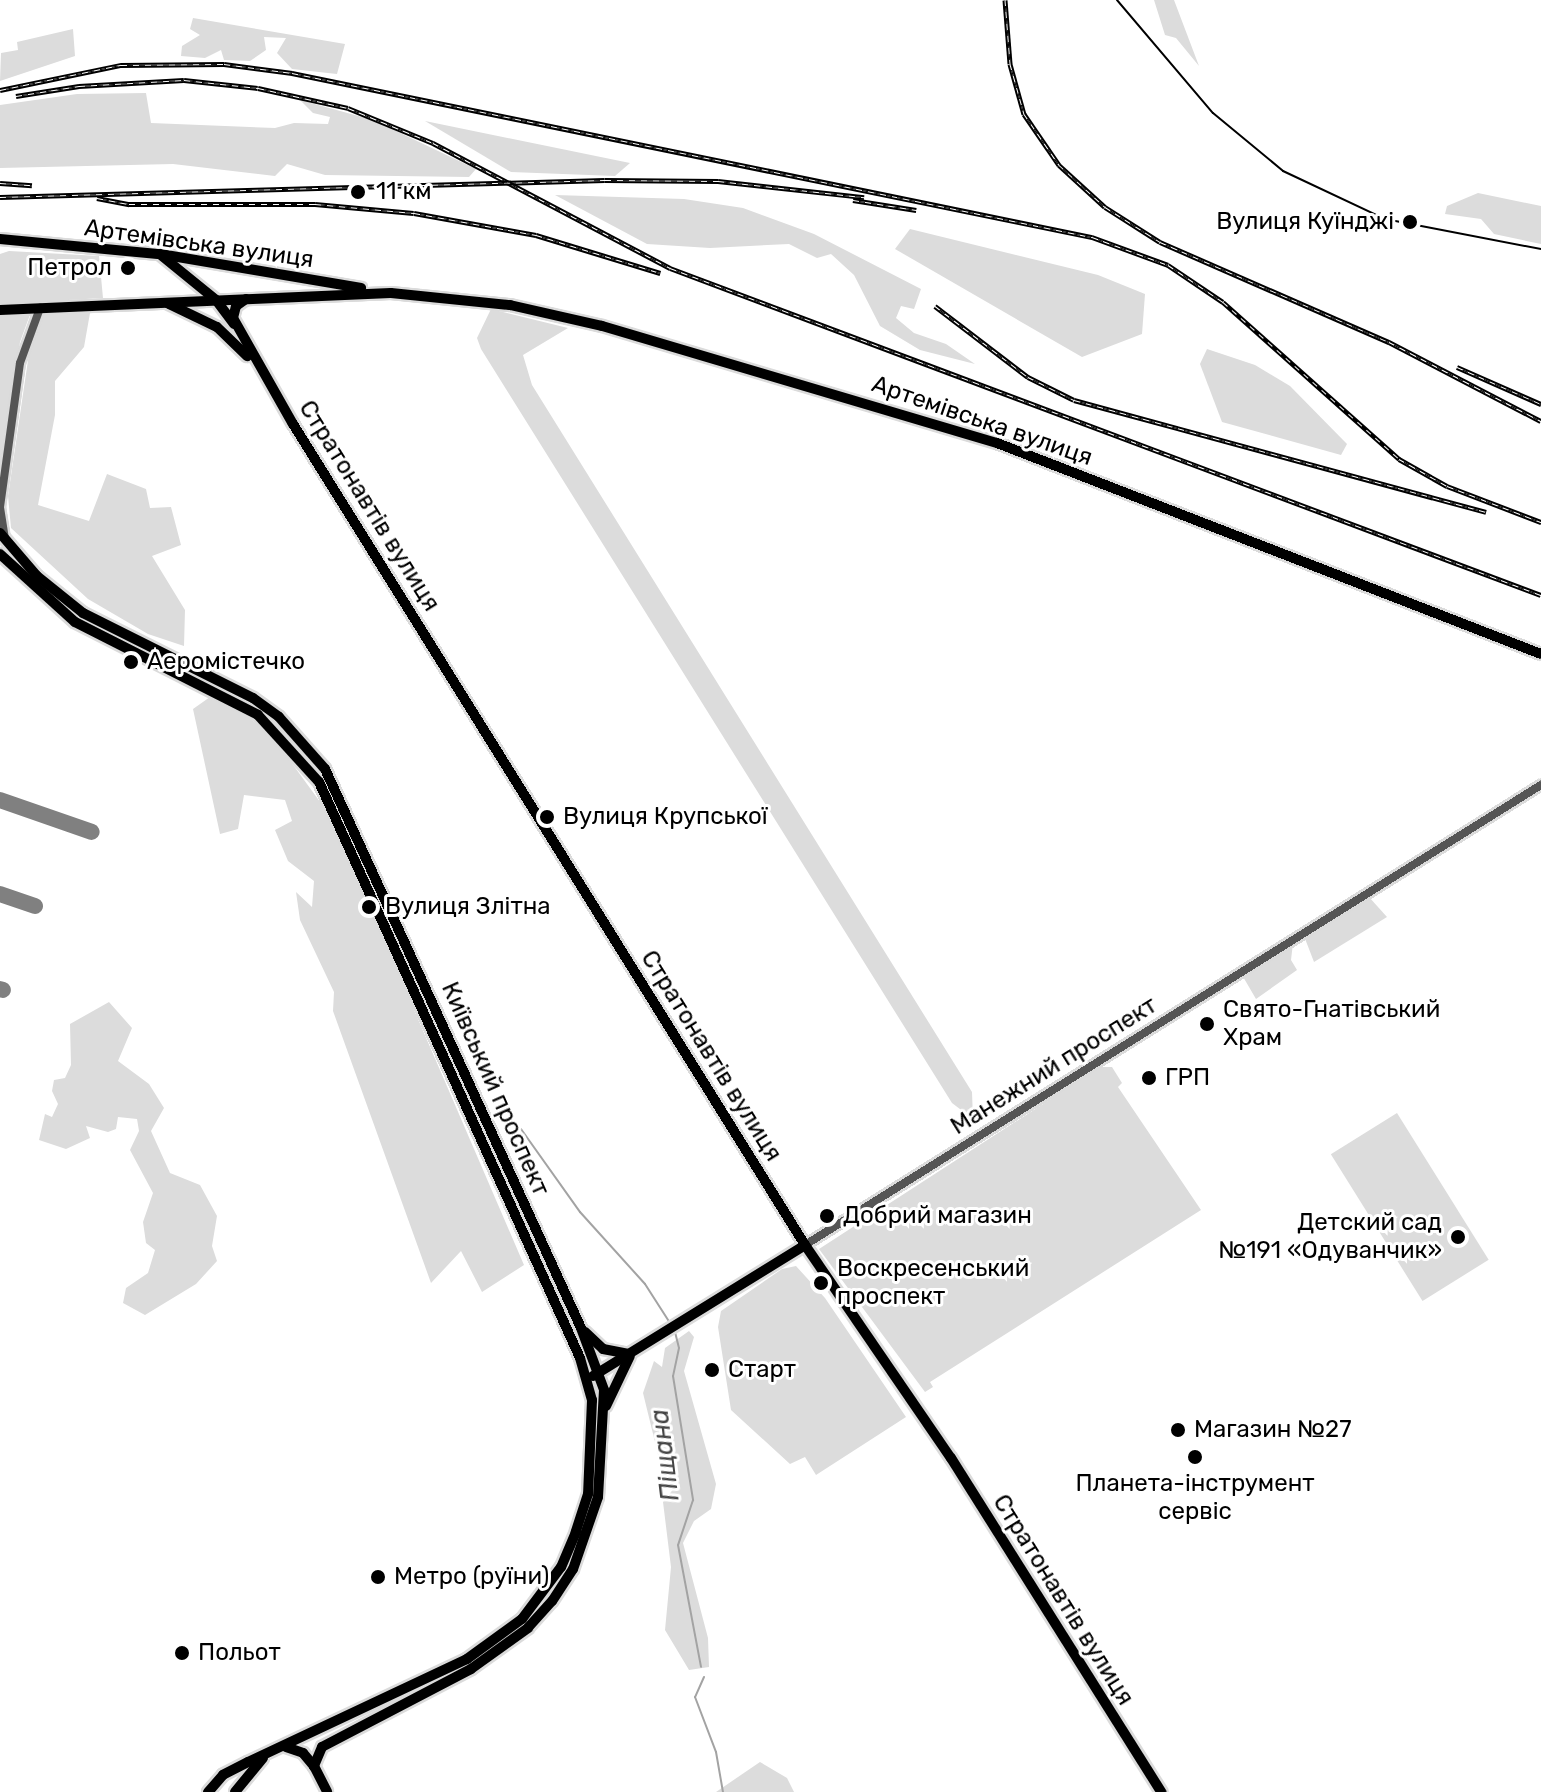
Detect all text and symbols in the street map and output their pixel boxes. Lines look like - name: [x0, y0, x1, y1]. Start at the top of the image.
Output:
- place label: 11 км: [376, 178, 432, 206]
- marker: 11 км: [347, 181, 369, 203]
- place label: Вулиця Куїнджі: [1216, 208, 1394, 236]
- marker: Вулиця Куїнджі: [1401, 213, 1419, 231]
- street label: Артемівська вулиця: [82, 214, 316, 274]
- place label: Петрол: [27, 254, 112, 282]
- marker: Петрол: [119, 259, 137, 277]
- street label: Артемівська вулиця: [868, 370, 1096, 472]
- street label: Стратонавтів вулиця: [292, 395, 446, 617]
- place label: Аеромістечко: [147, 648, 305, 676]
- marker: Аеромістечко: [122, 653, 140, 671]
- place label: Вулиця Крупської: [563, 803, 767, 831]
- marker: Вулиця Крупської: [538, 808, 556, 826]
- place label: Вулиця Злітна: [385, 893, 551, 921]
- marker: Вулиця Злітна: [360, 898, 378, 916]
- street label: Стратонавтів вулиця: [634, 945, 788, 1167]
- street label: Київський проспект: [435, 978, 555, 1200]
- street label: Манежний проспект: [946, 991, 1162, 1141]
- place label: Свято-Гнатівський Храм: [1223, 996, 1440, 1052]
- marker: Свято-Гнатівський Храм: [1198, 1015, 1216, 1033]
- place label: ГРП: [1165, 1064, 1210, 1092]
- marker: ГРП: [1140, 1069, 1158, 1087]
- place label: Добрий магазин: [843, 1202, 1032, 1230]
- marker: Добрий магазин: [818, 1207, 836, 1225]
- place label: Детский сад №191 «Одуванчик»: [1219, 1209, 1442, 1265]
- marker: Детский сад №191 «Одуванчик»: [1449, 1228, 1467, 1246]
- place label: Воскресенський проспект: [837, 1255, 1029, 1311]
- marker: Воскресенський проспект: [812, 1274, 830, 1292]
- place label: Старт: [728, 1356, 796, 1384]
- marker: Старт: [703, 1361, 721, 1379]
- water label: Піщана: [644, 1407, 686, 1503]
- place label: Магазин №27: [1194, 1416, 1351, 1444]
- marker: Магазин №27: [1169, 1421, 1187, 1439]
- marker: Планета-інструмент сервіс: [1186, 1448, 1204, 1466]
- place label: Планета-інструмент сервіс: [1075, 1470, 1315, 1526]
- street label: Стратонавтів вулиця: [986, 1489, 1140, 1711]
- place label: Метро (руїни): [394, 1563, 549, 1591]
- marker: Метро (руїни): [369, 1568, 387, 1586]
- place label: Польот: [198, 1639, 281, 1667]
- marker: Польот: [173, 1644, 191, 1662]

